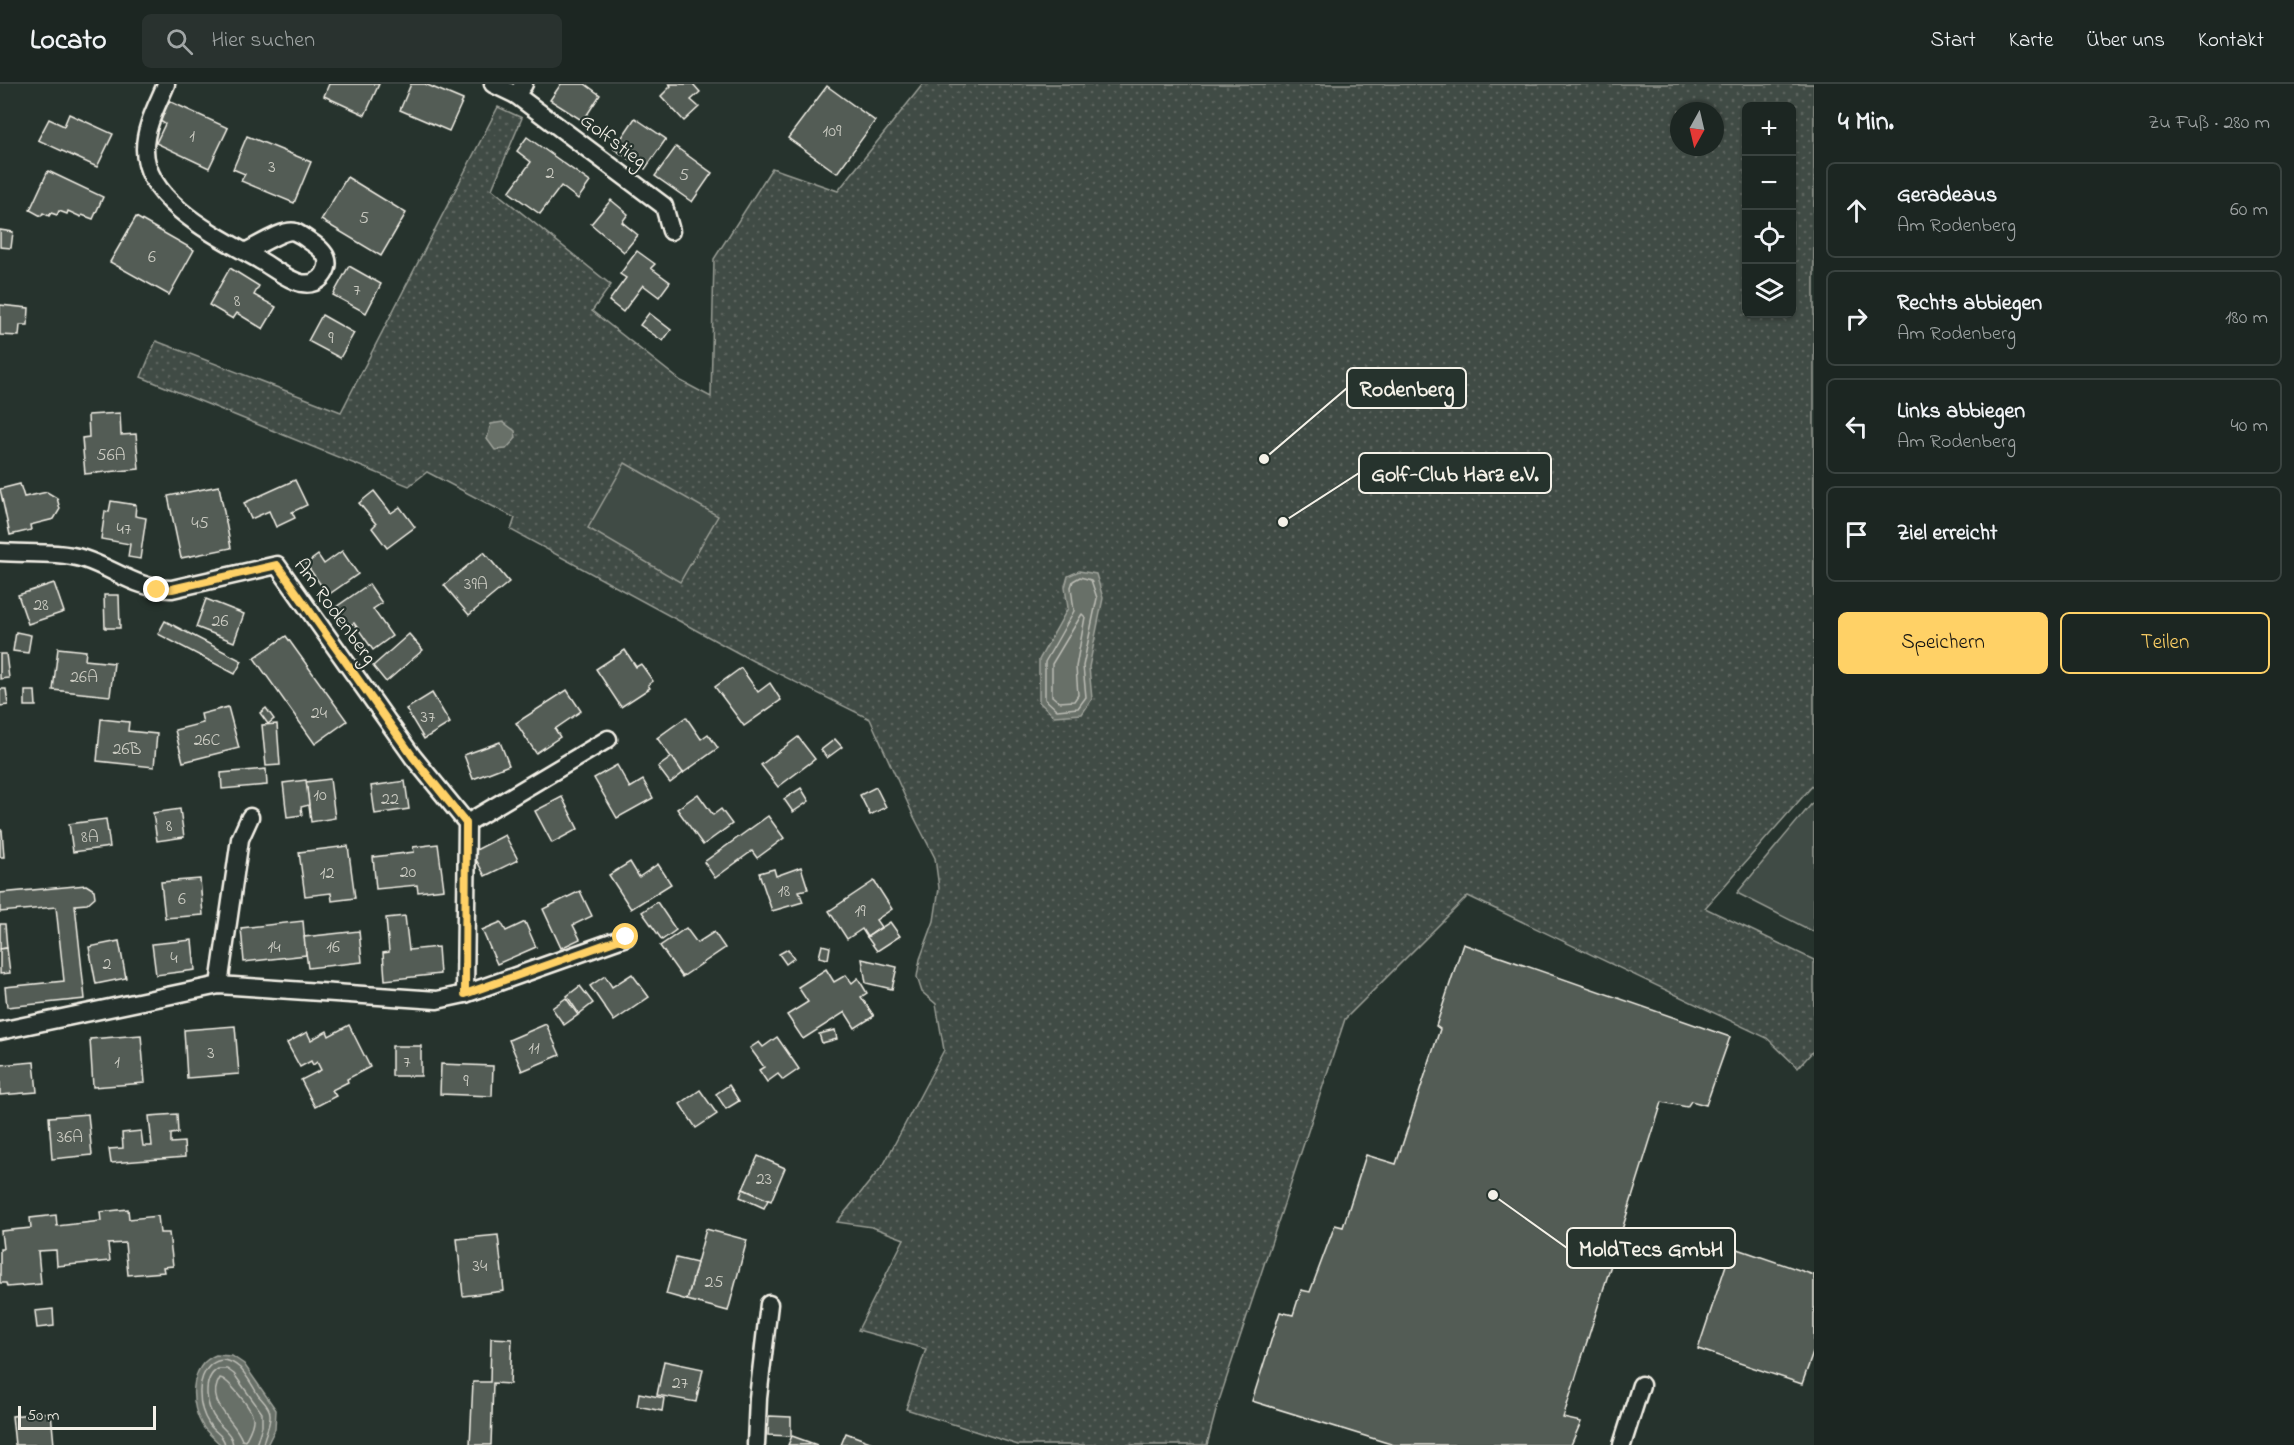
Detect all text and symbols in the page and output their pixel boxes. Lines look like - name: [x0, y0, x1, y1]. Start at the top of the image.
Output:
- search box: [142, 14, 562, 68]
- text: Locato: [30, 21, 106, 62]
- icon: search: [163, 25, 196, 58]
- text: Hier suchen: [211, 25, 315, 57]
- text: Start: [1930, 26, 1976, 56]
- text: Karte: [2009, 26, 2053, 56]
- text: Über uns: [2086, 26, 2165, 56]
- text: Kontakt: [2198, 26, 2264, 56]
- north arrow: [1670, 102, 1724, 156]
- map controls: [1742, 102, 1796, 318]
- button: +: [1742, 102, 1796, 156]
- text: 4 Min.: [1838, 104, 1894, 142]
- street label: Golfstieg: [572, 106, 653, 178]
- text: Zu Fuß · 280 m: [2148, 109, 2270, 138]
- house number: 109: [823, 119, 842, 145]
- house number: 1: [189, 124, 195, 150]
- house number: 3: [268, 155, 276, 181]
- button: −: [1742, 156, 1796, 210]
- house number: 2: [546, 161, 555, 187]
- house number: 5: [679, 163, 689, 189]
- text: Geradeaus: [1897, 180, 1997, 212]
- icon: ahead: [1840, 194, 1873, 227]
- text: 60 m: [2230, 196, 2268, 225]
- house number: 5: [359, 206, 369, 232]
- button: locate: [1742, 210, 1796, 264]
- text: Am Rodenberg: [1897, 212, 2016, 241]
- house number: 6: [148, 245, 156, 271]
- button: layers: [1742, 264, 1796, 318]
- house number: 7: [353, 278, 361, 304]
- text: Rechts abbiegen: [1897, 288, 2042, 320]
- house number: 8: [234, 289, 241, 315]
- icon: right: [1840, 302, 1873, 335]
- text: 180 m: [2225, 304, 2268, 333]
- text: Am Rodenberg: [1897, 320, 2016, 349]
- house number: 9: [328, 326, 334, 352]
- callout: Rodenberg: [1347, 368, 1466, 408]
- text: Rodenberg: [1360, 375, 1455, 408]
- text: Links abbiegen: [1897, 396, 2025, 428]
- icon: left: [1840, 410, 1873, 443]
- text: 40 m: [2231, 412, 2268, 441]
- text: Am Rodenberg: [1897, 428, 2016, 457]
- house number: 56A: [96, 443, 126, 469]
- callout: Golf-Club Harz e.V.: [1359, 453, 1551, 493]
- text: Golf-Club Harz e.V.: [1371, 460, 1539, 492]
- house number: 45: [191, 511, 209, 537]
- house number: 47: [117, 517, 132, 543]
- icon: arrive: [1840, 518, 1873, 551]
- text: Ziel erreicht: [1897, 518, 1997, 550]
- street label: Am Rodenberg: [284, 553, 383, 673]
- house number: 39A: [464, 572, 488, 598]
- route end: [143, 576, 169, 602]
- house number: 28: [33, 593, 49, 619]
- house number: 26: [212, 609, 229, 635]
- button: Speichern: [1838, 612, 2048, 674]
- button: Teilen: [2060, 612, 2270, 674]
- house number: 26A: [70, 665, 98, 691]
- house number: 24: [311, 701, 328, 727]
- house number: 37: [421, 705, 436, 731]
- house number: 26C: [194, 728, 220, 754]
- house number: 26B: [113, 737, 141, 763]
- house number: 10: [313, 783, 327, 809]
- house number: 22: [381, 787, 399, 813]
- house number: 8: [166, 814, 173, 840]
- house number: 8A: [81, 825, 99, 851]
- house number: 20: [400, 860, 417, 886]
- house number: 12: [320, 861, 334, 887]
- house number: 18: [778, 879, 790, 905]
- house number: 6: [178, 887, 186, 913]
- house number: 19: [854, 899, 866, 925]
- route start: [612, 923, 638, 949]
- house number: 14: [267, 935, 281, 961]
- house number: 16: [326, 935, 340, 961]
- house number: 4: [170, 946, 178, 972]
- house number: 2: [103, 952, 112, 978]
- house number: 11: [528, 1036, 540, 1062]
- house number: 3: [207, 1041, 215, 1067]
- house number: 1: [114, 1050, 120, 1076]
- house number: 7: [403, 1050, 411, 1076]
- house number: 9: [463, 1069, 469, 1095]
- house number: 36A: [57, 1125, 83, 1151]
- house number: 23: [756, 1167, 772, 1193]
- callout: MoldTecs GmbH: [1567, 1228, 1735, 1268]
- text: MoldTecs GmbH: [1579, 1235, 1723, 1267]
- house number: 34: [473, 1254, 488, 1280]
- house number: 25: [704, 1270, 724, 1296]
- house number: 27: [672, 1371, 689, 1397]
- scale bar: [18, 1403, 156, 1430]
- text: 50 m: [27, 1404, 59, 1428]

